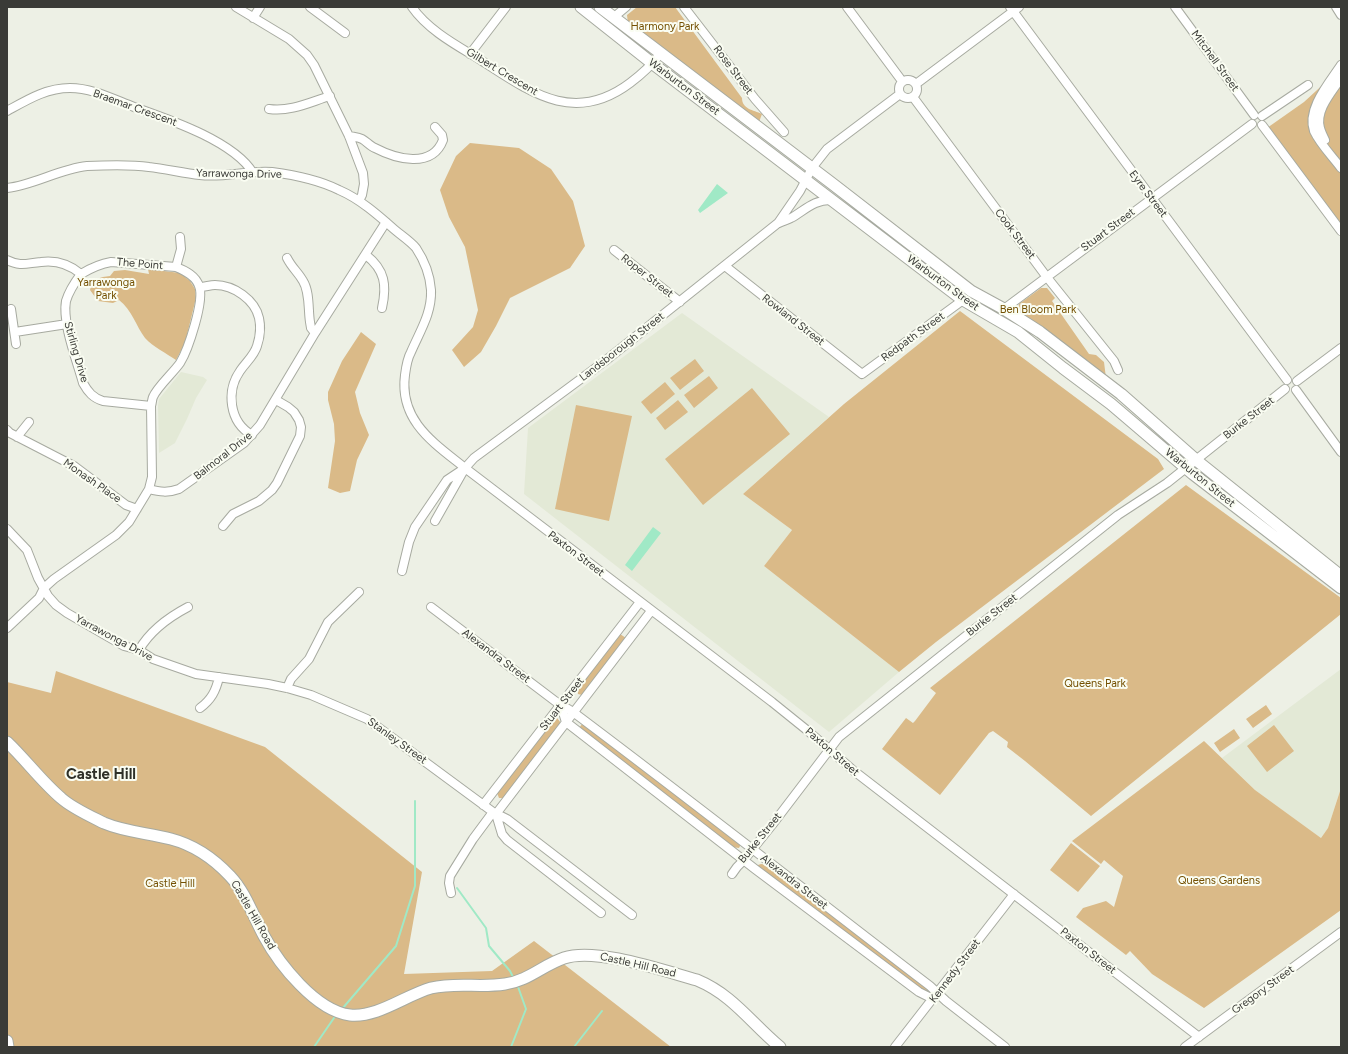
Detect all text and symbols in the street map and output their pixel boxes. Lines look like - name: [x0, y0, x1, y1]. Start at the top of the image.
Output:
- park label: Harmony Park: [631, 20, 699, 34]
- street label: Mitchell Street: [1188, 28, 1242, 94]
- street label: Rose Street: [710, 43, 756, 97]
- street label: Gilbert Crescent: [464, 45, 540, 99]
- street label: Warburton Street: [646, 56, 722, 118]
- street label: Braemar Crescent: [91, 87, 179, 129]
- street label: Yarrawonga Drive: [196, 167, 282, 181]
- street label: Eyre Street: [1126, 168, 1170, 220]
- street label: Stuart Street: [1078, 205, 1138, 255]
- street label: Cook Street: [992, 206, 1038, 262]
- street label: Roper Street: [618, 251, 676, 301]
- street label: Warburton Street: [904, 252, 982, 314]
- street label: The Point: [116, 255, 164, 273]
- park label: Yarrawonga Park: [77, 276, 135, 302]
- street label: Rowland Street: [759, 291, 827, 349]
- park label: Ben Bloom Park: [1000, 303, 1076, 317]
- street label: Landsborough Street: [577, 310, 667, 384]
- street label: Redpath Street: [879, 310, 947, 364]
- street label: Stirling Drive: [61, 320, 91, 384]
- street label: Burke Street: [1221, 394, 1277, 442]
- street label: Balmoral Drive: [191, 429, 255, 483]
- street label: Warburton Street: [1162, 446, 1238, 510]
- street label: Monash Place: [60, 456, 124, 506]
- street label: Paxton Street: [545, 528, 607, 580]
- street label: Burke Street: [964, 591, 1020, 639]
- street label: Yarrawonga Drive: [73, 612, 155, 664]
- street label: Alexandra Street: [459, 626, 533, 686]
- street label: Stuart Street: [537, 675, 587, 733]
- park label: Queens Park: [1064, 677, 1126, 691]
- street label: Stanley Street: [365, 715, 429, 767]
- street label: Paxton Street: [802, 725, 862, 779]
- district label: Castle Hill: [66, 766, 136, 784]
- street label: Burke Street: [736, 810, 784, 866]
- street label: Alexandra Street: [758, 852, 830, 912]
- park label: Queens Gardens: [1178, 874, 1260, 888]
- park label: Castle Hill: [145, 877, 195, 891]
- street label: Castle Hill Road: [228, 878, 278, 952]
- street label: Paxton Street: [1057, 925, 1119, 977]
- street label: Kennedy Street: [927, 936, 983, 1006]
- street label: Castle Hill Road: [599, 950, 677, 980]
- street label: Gregory Street: [1229, 963, 1297, 1017]

